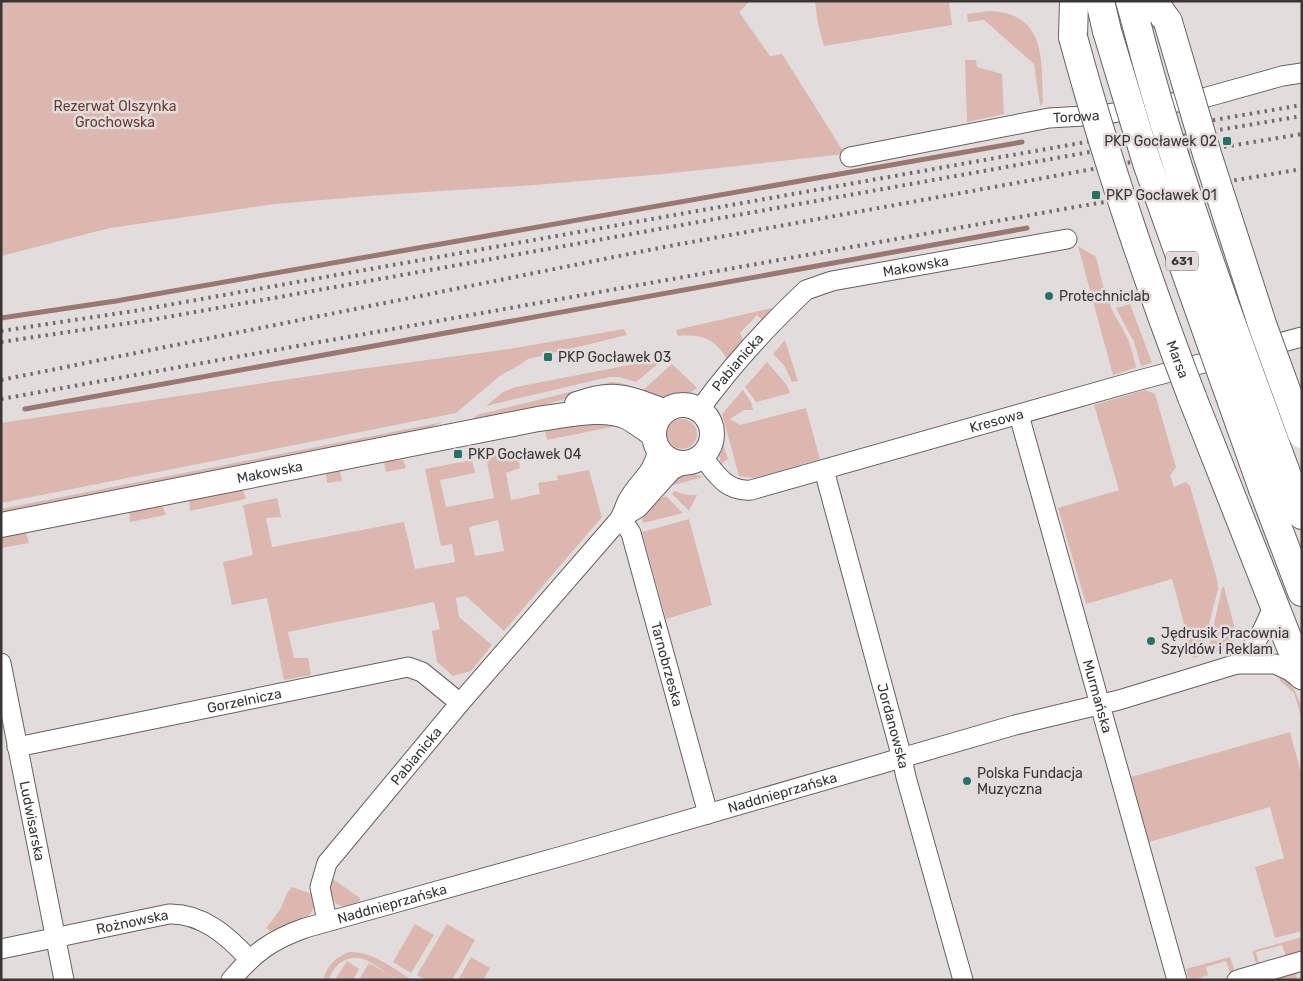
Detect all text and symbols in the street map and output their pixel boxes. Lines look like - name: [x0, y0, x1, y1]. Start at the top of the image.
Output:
- park label: Rezerwat Olszynka Grochowska: [54, 98, 176, 131]
- street label: Torowa: [1052, 107, 1100, 127]
- place label: PKP Gocławek 02: [1104, 133, 1217, 150]
- marker: PKP Gocławek 02: [1221, 135, 1233, 147]
- place label: PKP Gocławek 01: [1106, 187, 1217, 204]
- marker: PKP Gocławek 01: [1090, 189, 1102, 201]
- street label: Makowska: [881, 252, 950, 281]
- road number: 631: [1166, 252, 1198, 270]
- place label: Protechniclab: [1059, 288, 1150, 305]
- marker: Protechniclab: [1043, 290, 1055, 302]
- street label: Pabianicka: [709, 330, 767, 395]
- street label: Marsa: [1163, 338, 1192, 381]
- place label: PKP Gocławek 03: [558, 349, 671, 366]
- marker: PKP Gocławek 03: [542, 351, 554, 363]
- street label: Kresowa: [968, 405, 1025, 437]
- place label: PKP Gocławek 04: [468, 446, 582, 463]
- marker: PKP Gocławek 04: [452, 448, 464, 460]
- street label: Makowska: [236, 458, 304, 487]
- street label: Tarnobrzeska: [647, 620, 686, 708]
- place label: Jędrusik Pracownia Szyldów i Reklam: [1161, 625, 1289, 658]
- marker: Jędrusik Pracownia Szyldów i Reklam: [1145, 635, 1157, 647]
- street label: Murmańska: [1079, 658, 1116, 735]
- street label: Jordanowska: [873, 681, 912, 770]
- street label: Gorzelnicza: [206, 685, 283, 717]
- street label: Pabianicka: [387, 724, 445, 789]
- place label: Polska Fundacja Muzyczna: [977, 765, 1083, 798]
- street label: Naddnieprzańska: [726, 769, 839, 817]
- marker: Polska Fundacja Muzyczna: [961, 775, 973, 787]
- street label: Ludwisarska: [16, 780, 48, 863]
- street label: Naddnieprzańska: [335, 881, 449, 928]
- street label: Rożnowska: [95, 906, 170, 938]

